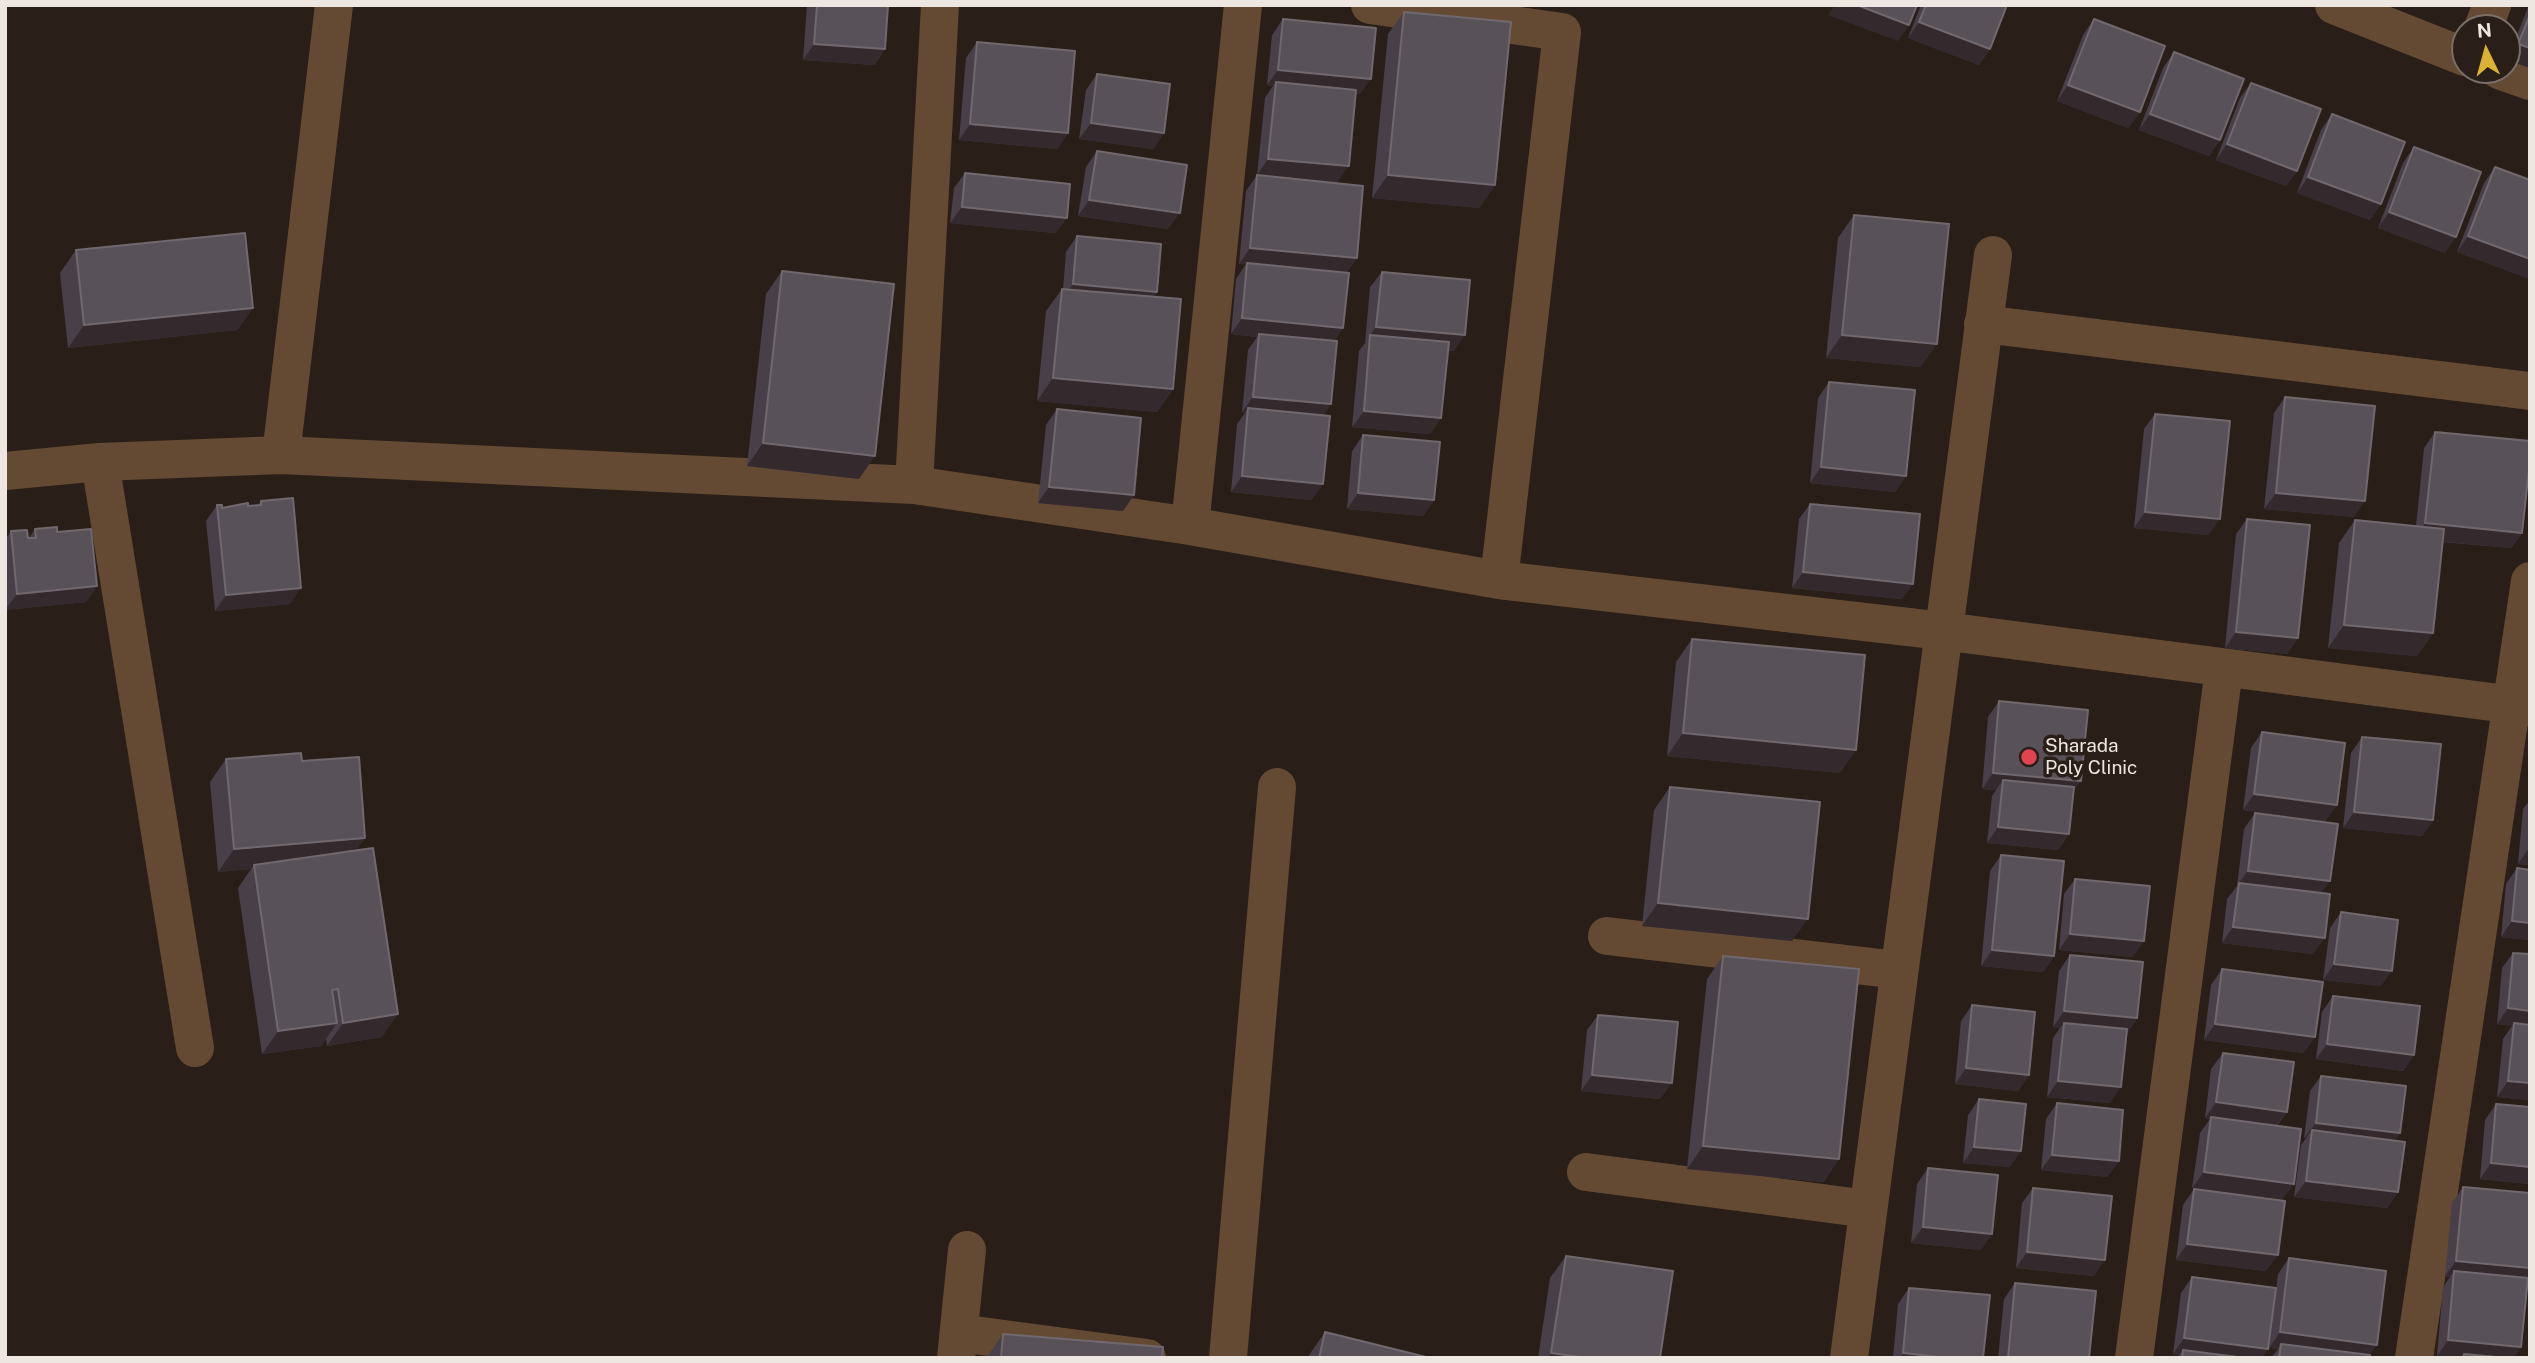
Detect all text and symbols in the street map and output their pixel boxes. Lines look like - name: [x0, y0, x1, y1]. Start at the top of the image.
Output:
- north arrow: [2451, 14, 2521, 84]
- text: N: [2476, 18, 2493, 42]
- place label: Sharada Poly Clinic: [2045, 735, 2137, 779]
- marker: Sharada Poly Clinic: [2019, 747, 2039, 767]

